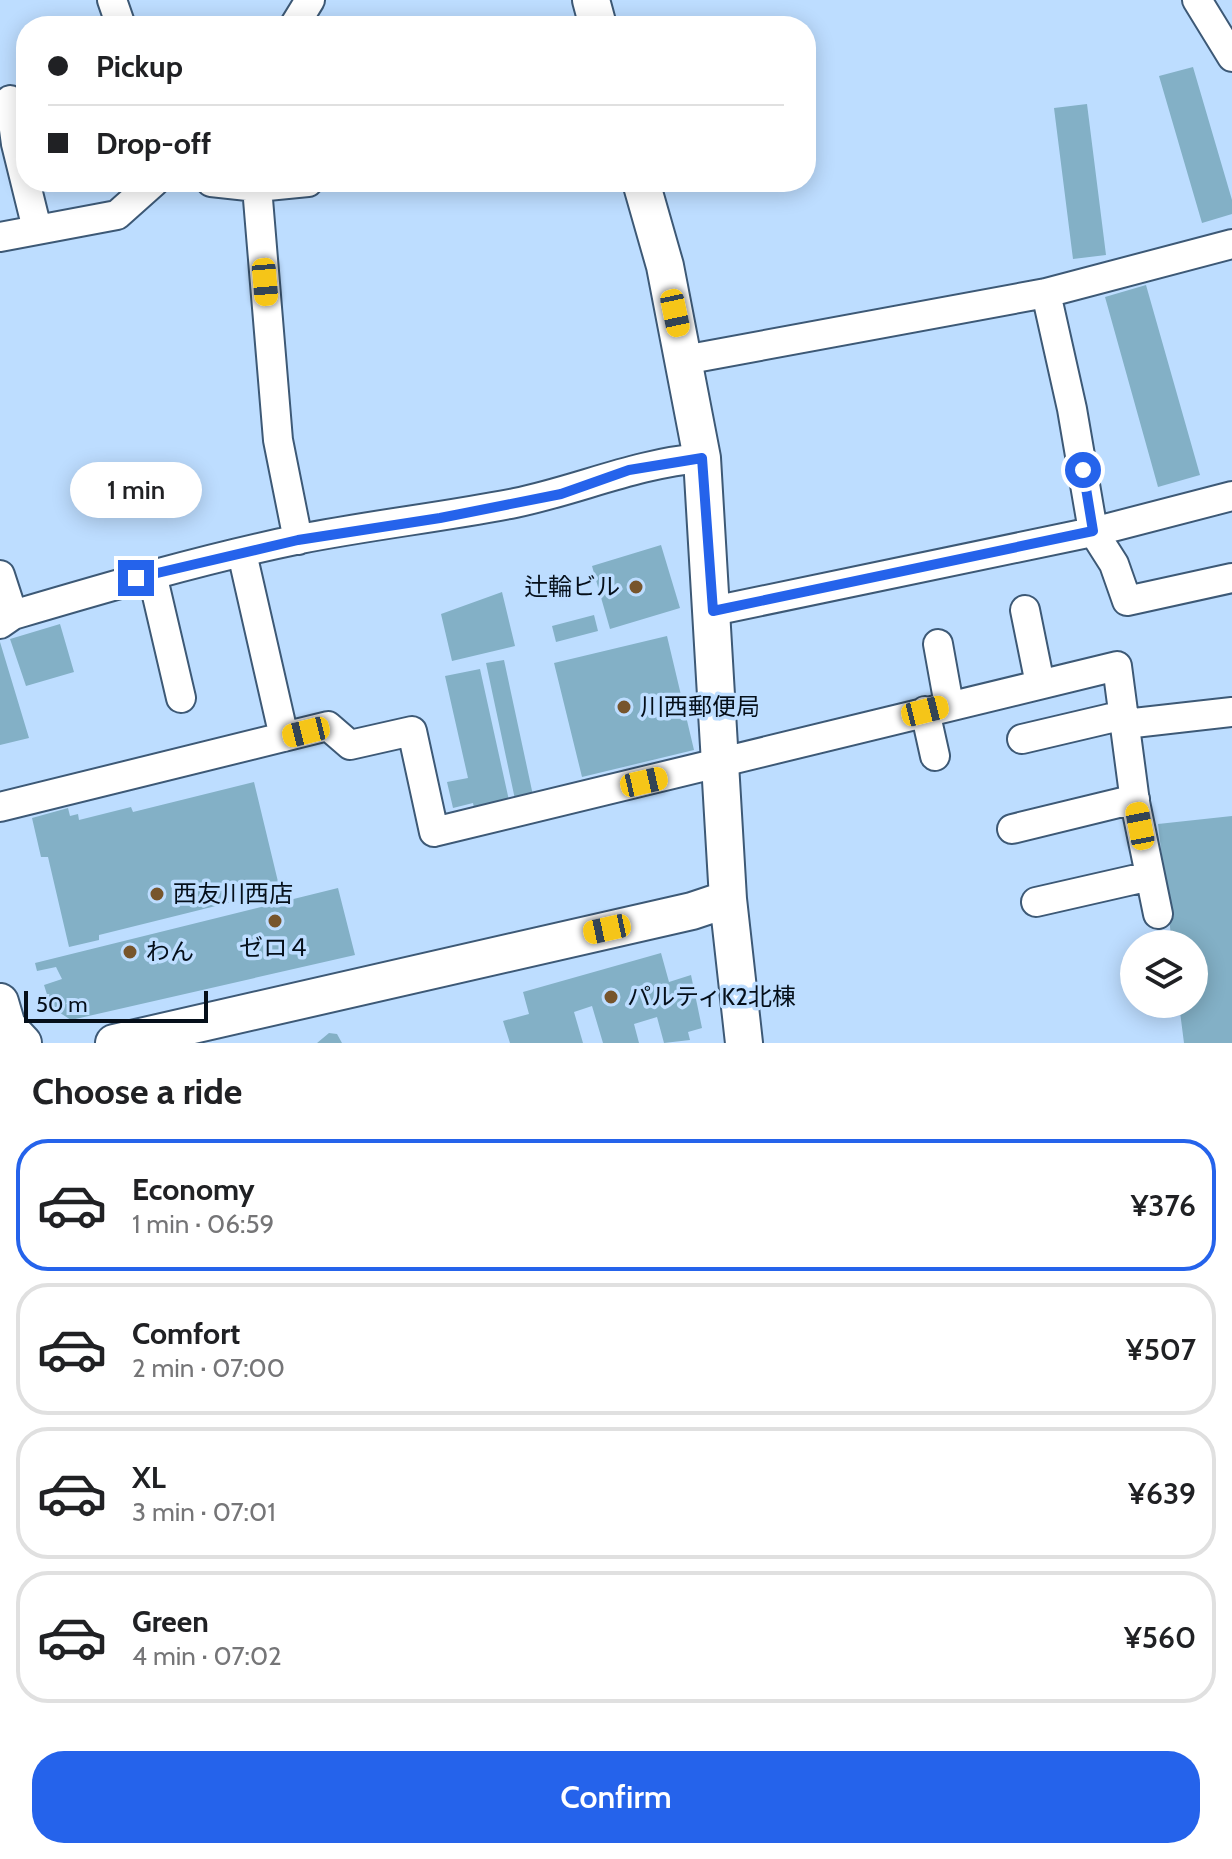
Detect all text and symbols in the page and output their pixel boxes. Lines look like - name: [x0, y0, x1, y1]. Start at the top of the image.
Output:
- text: Pickup: [96, 48, 183, 85]
- text: Drop-off: [96, 125, 211, 162]
- car: [251, 257, 279, 307]
- car: [658, 287, 692, 339]
- route start: [1065, 452, 1101, 488]
- callout: 1 min: [70, 462, 202, 518]
- text: 1 min: [107, 474, 165, 506]
- route end: [118, 560, 154, 596]
- place label: 辻輪ビル: [524, 572, 620, 601]
- marker: 辻輪ビル: [627, 578, 645, 596]
- place label: 川西郵便局: [640, 692, 760, 721]
- car: [899, 694, 951, 728]
- marker: 川西郵便局: [615, 698, 633, 716]
- car: [280, 715, 332, 749]
- car: [618, 765, 670, 799]
- car: [1124, 800, 1156, 852]
- place label: 西友川西店: [173, 879, 293, 908]
- marker: 西友川西店: [148, 885, 166, 903]
- marker: ゼロ４: [266, 912, 284, 930]
- car: [581, 912, 633, 946]
- map controls: [1120, 930, 1208, 1018]
- button: layers: [1120, 930, 1208, 1018]
- place label: ゼロ４: [239, 933, 311, 962]
- place label: わん: [146, 937, 194, 966]
- marker: わん: [121, 943, 139, 961]
- place label: パルティK2北棟: [627, 982, 796, 1011]
- scale bar: [24, 987, 208, 1023]
- marker: パルティK2北棟: [602, 988, 620, 1006]
- text: 50 m: [36, 991, 88, 1018]
- text: Choose a ride: [32, 1069, 242, 1113]
- icon: car: [36, 1169, 108, 1241]
- text: Economy: [132, 1171, 255, 1208]
- text: ¥376: [1131, 1187, 1196, 1224]
- text: 1 min · 06:59: [132, 1208, 274, 1240]
- icon: car: [36, 1313, 108, 1385]
- text: Comfort: [132, 1315, 240, 1352]
- text: ¥507: [1126, 1331, 1196, 1368]
- text: 2 min · 07:00: [132, 1352, 285, 1384]
- icon: car: [36, 1457, 108, 1529]
- text: XL: [132, 1459, 166, 1496]
- text: ¥639: [1128, 1475, 1196, 1512]
- text: 3 min · 07:01: [132, 1496, 276, 1528]
- icon: car: [36, 1601, 108, 1673]
- text: Green: [132, 1603, 209, 1640]
- text: ¥560: [1124, 1619, 1196, 1656]
- text: 4 min · 07:02: [132, 1640, 282, 1672]
- button: Confirm: [32, 1751, 1200, 1843]

